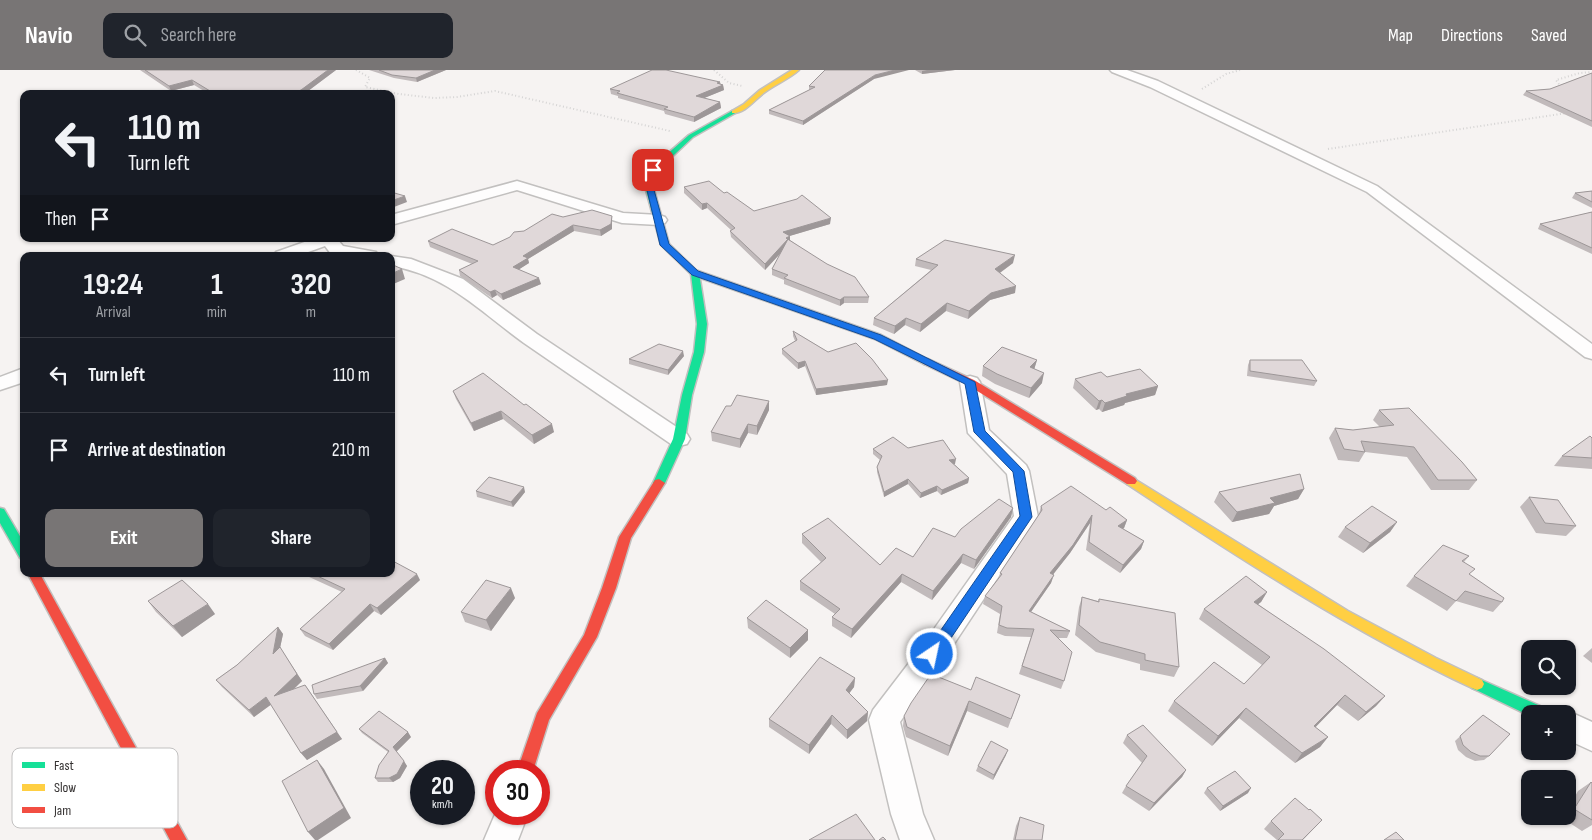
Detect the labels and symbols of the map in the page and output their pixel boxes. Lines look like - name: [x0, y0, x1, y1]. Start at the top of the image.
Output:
- pin: [632, 149, 674, 191]
- position arrow: [905, 627, 957, 679]
- legend: [12, 748, 178, 828]
- text: Fast: [54, 757, 74, 774]
- speed limit sign: 30: [485, 760, 550, 825]
- text: Slow: [54, 779, 76, 796]
- text: Jam: [53, 802, 71, 819]

